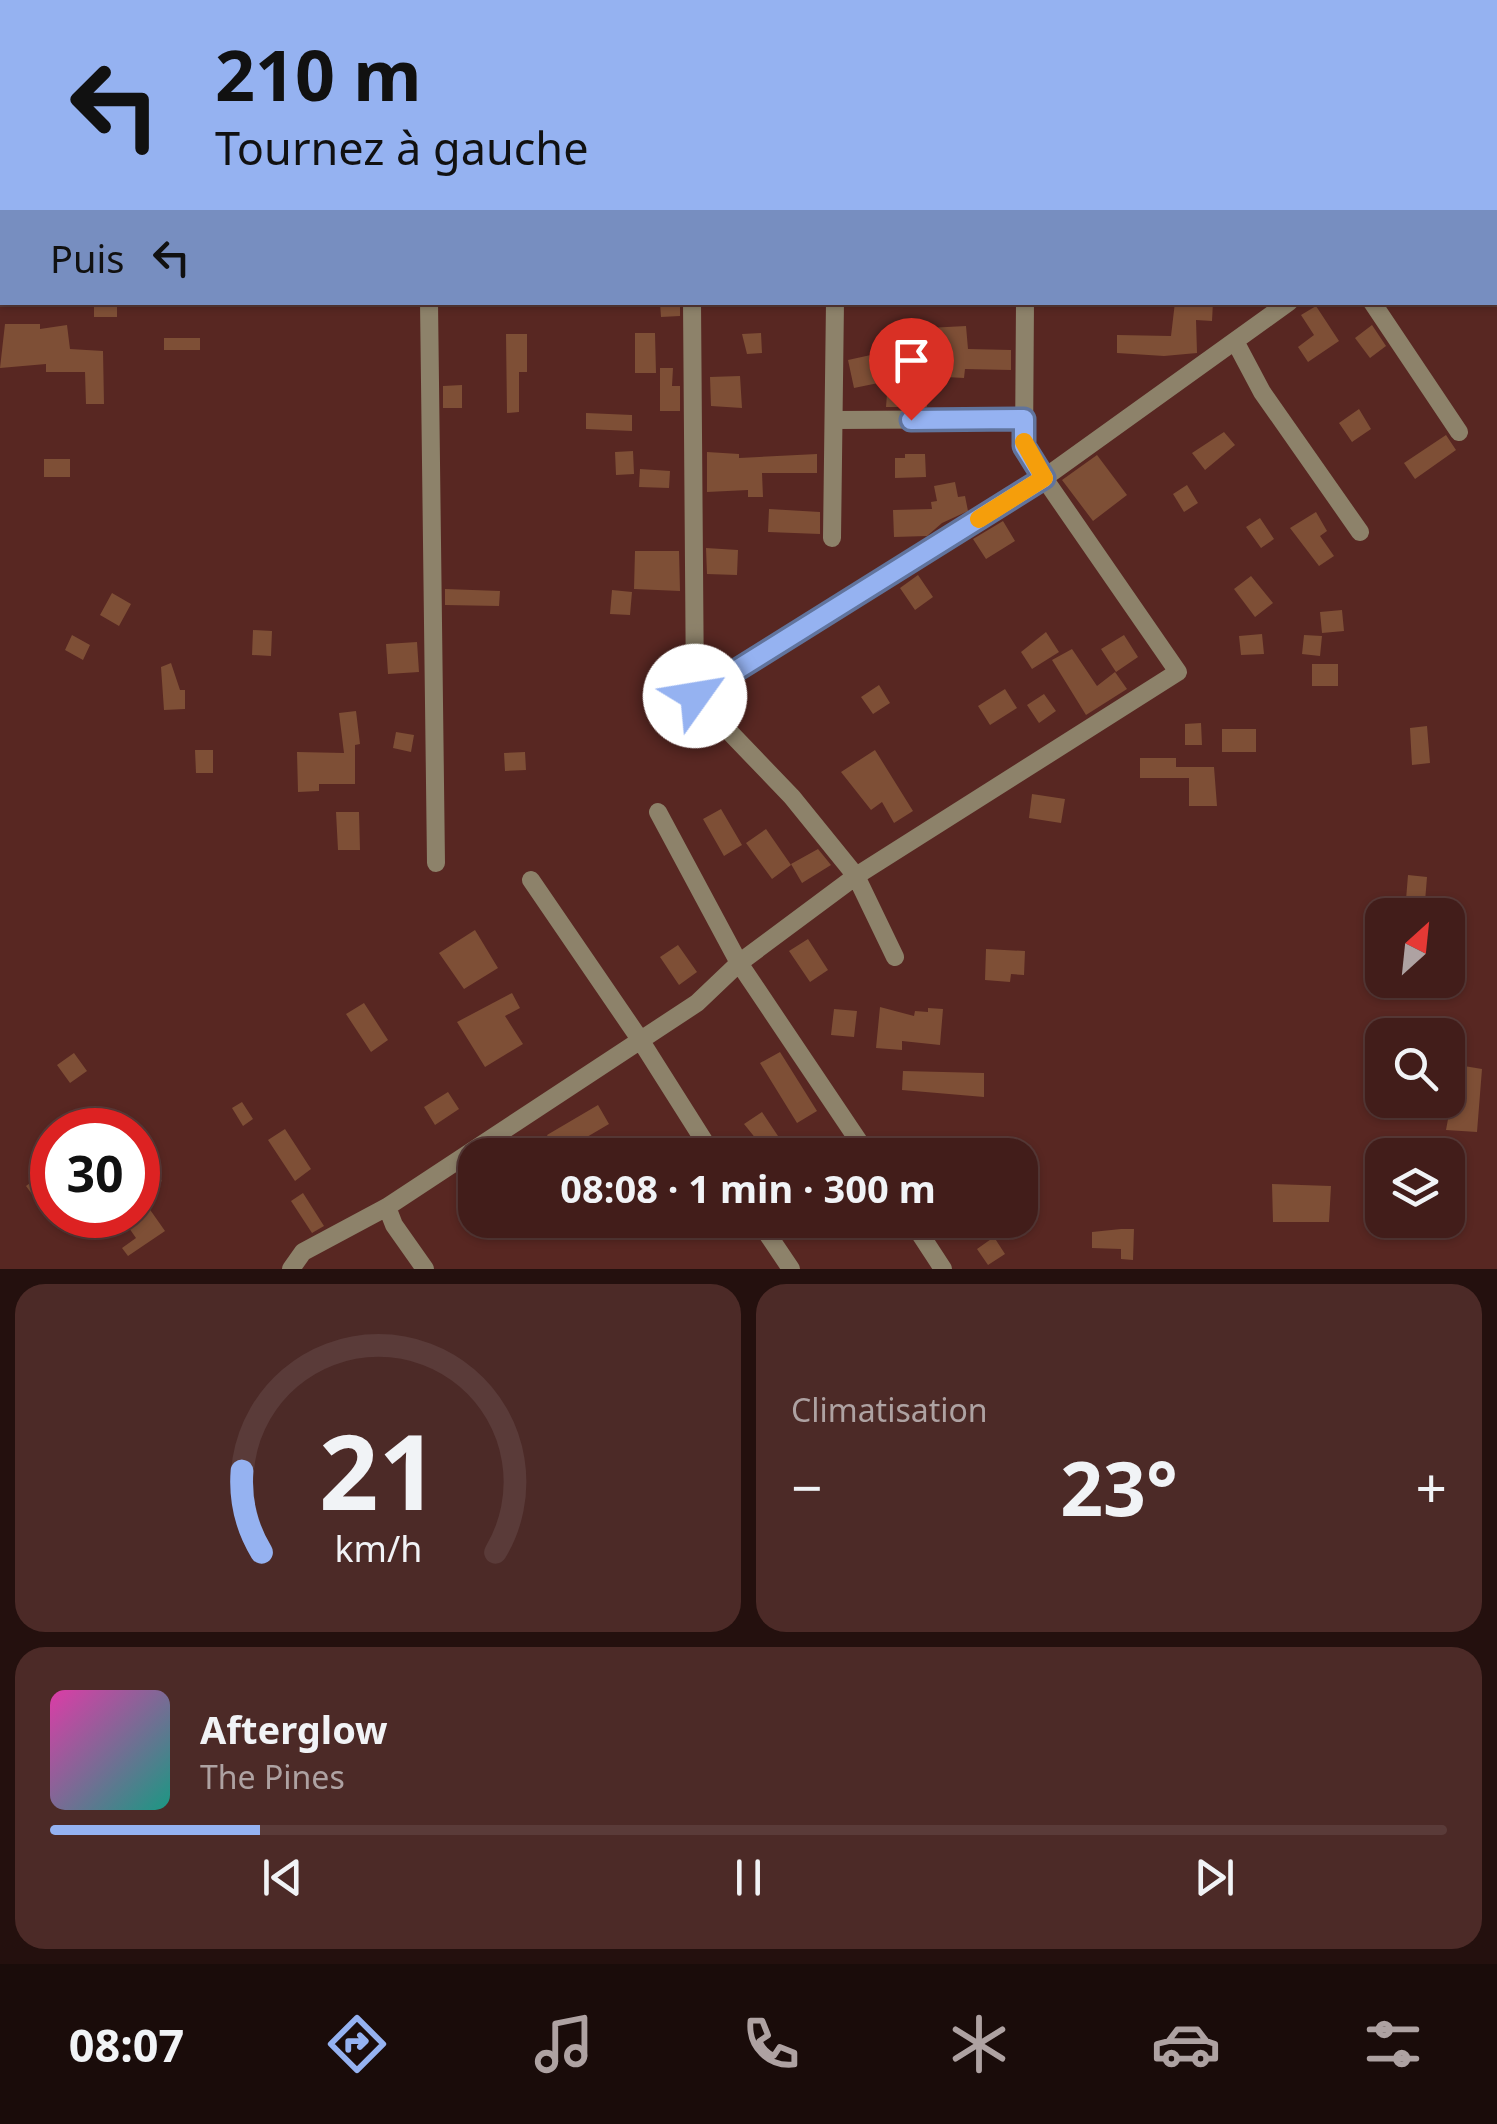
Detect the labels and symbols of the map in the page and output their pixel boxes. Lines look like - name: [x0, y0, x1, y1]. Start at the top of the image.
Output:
- pin: [869, 318, 954, 421]
- position arrow: [643, 644, 747, 748]
- north arrow: [1365, 898, 1465, 998]
- speed limit sign: 30: [30, 1108, 160, 1238]

